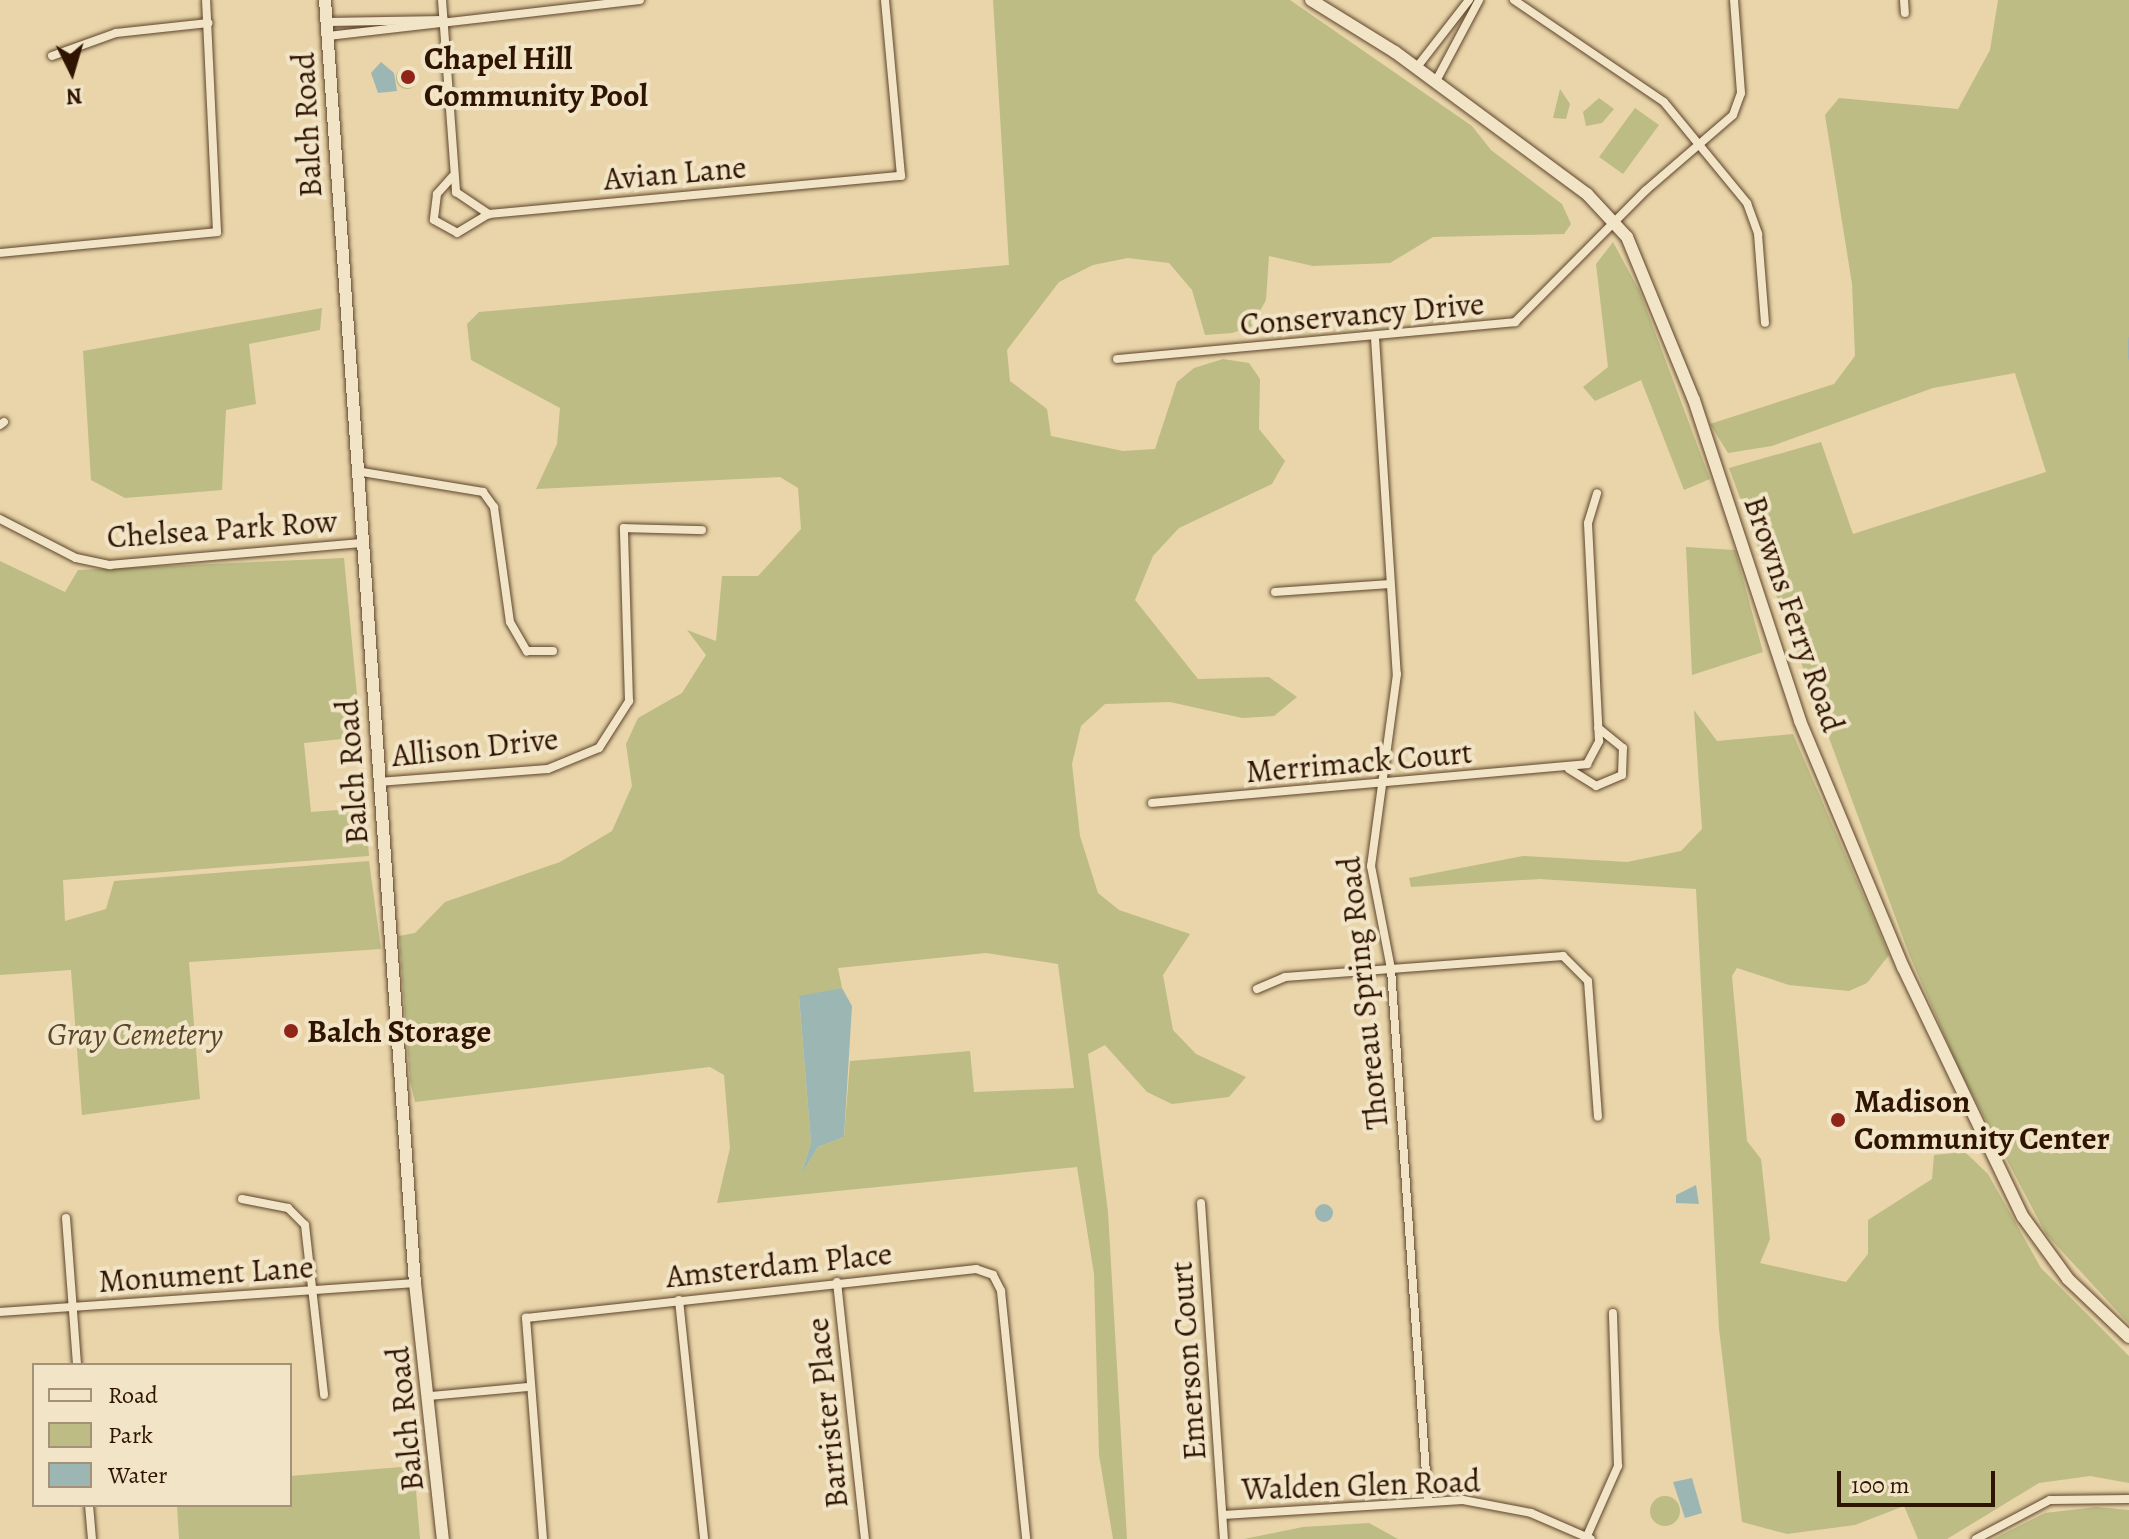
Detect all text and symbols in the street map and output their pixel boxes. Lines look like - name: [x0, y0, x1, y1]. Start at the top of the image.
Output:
- north arrow: [32, 32, 112, 112]
- place label: Chapel Hill Community Pool: [424, 40, 648, 115]
- street label: Balch Road: [284, 51, 330, 199]
- marker: Chapel Hill Community Pool: [399, 68, 417, 86]
- text: N: [65, 80, 83, 112]
- street label: Avian Lane: [602, 148, 748, 198]
- street label: Conservancy Drive: [1238, 284, 1486, 344]
- street label: Browns Ferry Road: [1736, 491, 1852, 737]
- street label: Chelsea Park Row: [106, 502, 338, 556]
- street label: Balch Road: [328, 698, 376, 846]
- street label: Allison Drive: [390, 719, 560, 775]
- street label: Merrimack Court: [1244, 733, 1474, 791]
- street label: Thoreau Spring Road: [1330, 855, 1396, 1131]
- place label: Balch Storage: [307, 1012, 491, 1050]
- park label: Gray Cemetery: [47, 1015, 223, 1053]
- marker: Balch Storage: [282, 1022, 300, 1040]
- place label: Madison Community Center: [1854, 1083, 2110, 1158]
- marker: Madison Community Center: [1829, 1111, 1847, 1129]
- street label: Amsterdam Place: [664, 1234, 894, 1296]
- street label: Monument Lane: [97, 1247, 315, 1301]
- street label: Emerson Court: [1162, 1260, 1214, 1462]
- street label: Barrister Place: [798, 1316, 856, 1510]
- street label: Balch Road: [378, 1345, 432, 1493]
- legend: [32, 1363, 292, 1507]
- text: Road: [108, 1379, 158, 1411]
- text: Park: [108, 1419, 153, 1451]
- scale bar: [1841, 1455, 1999, 1505]
- text: Water: [108, 1459, 168, 1491]
- street label: Walden Glen Road: [1241, 1462, 1481, 1508]
- text: 100 m: [1851, 1469, 1910, 1501]

